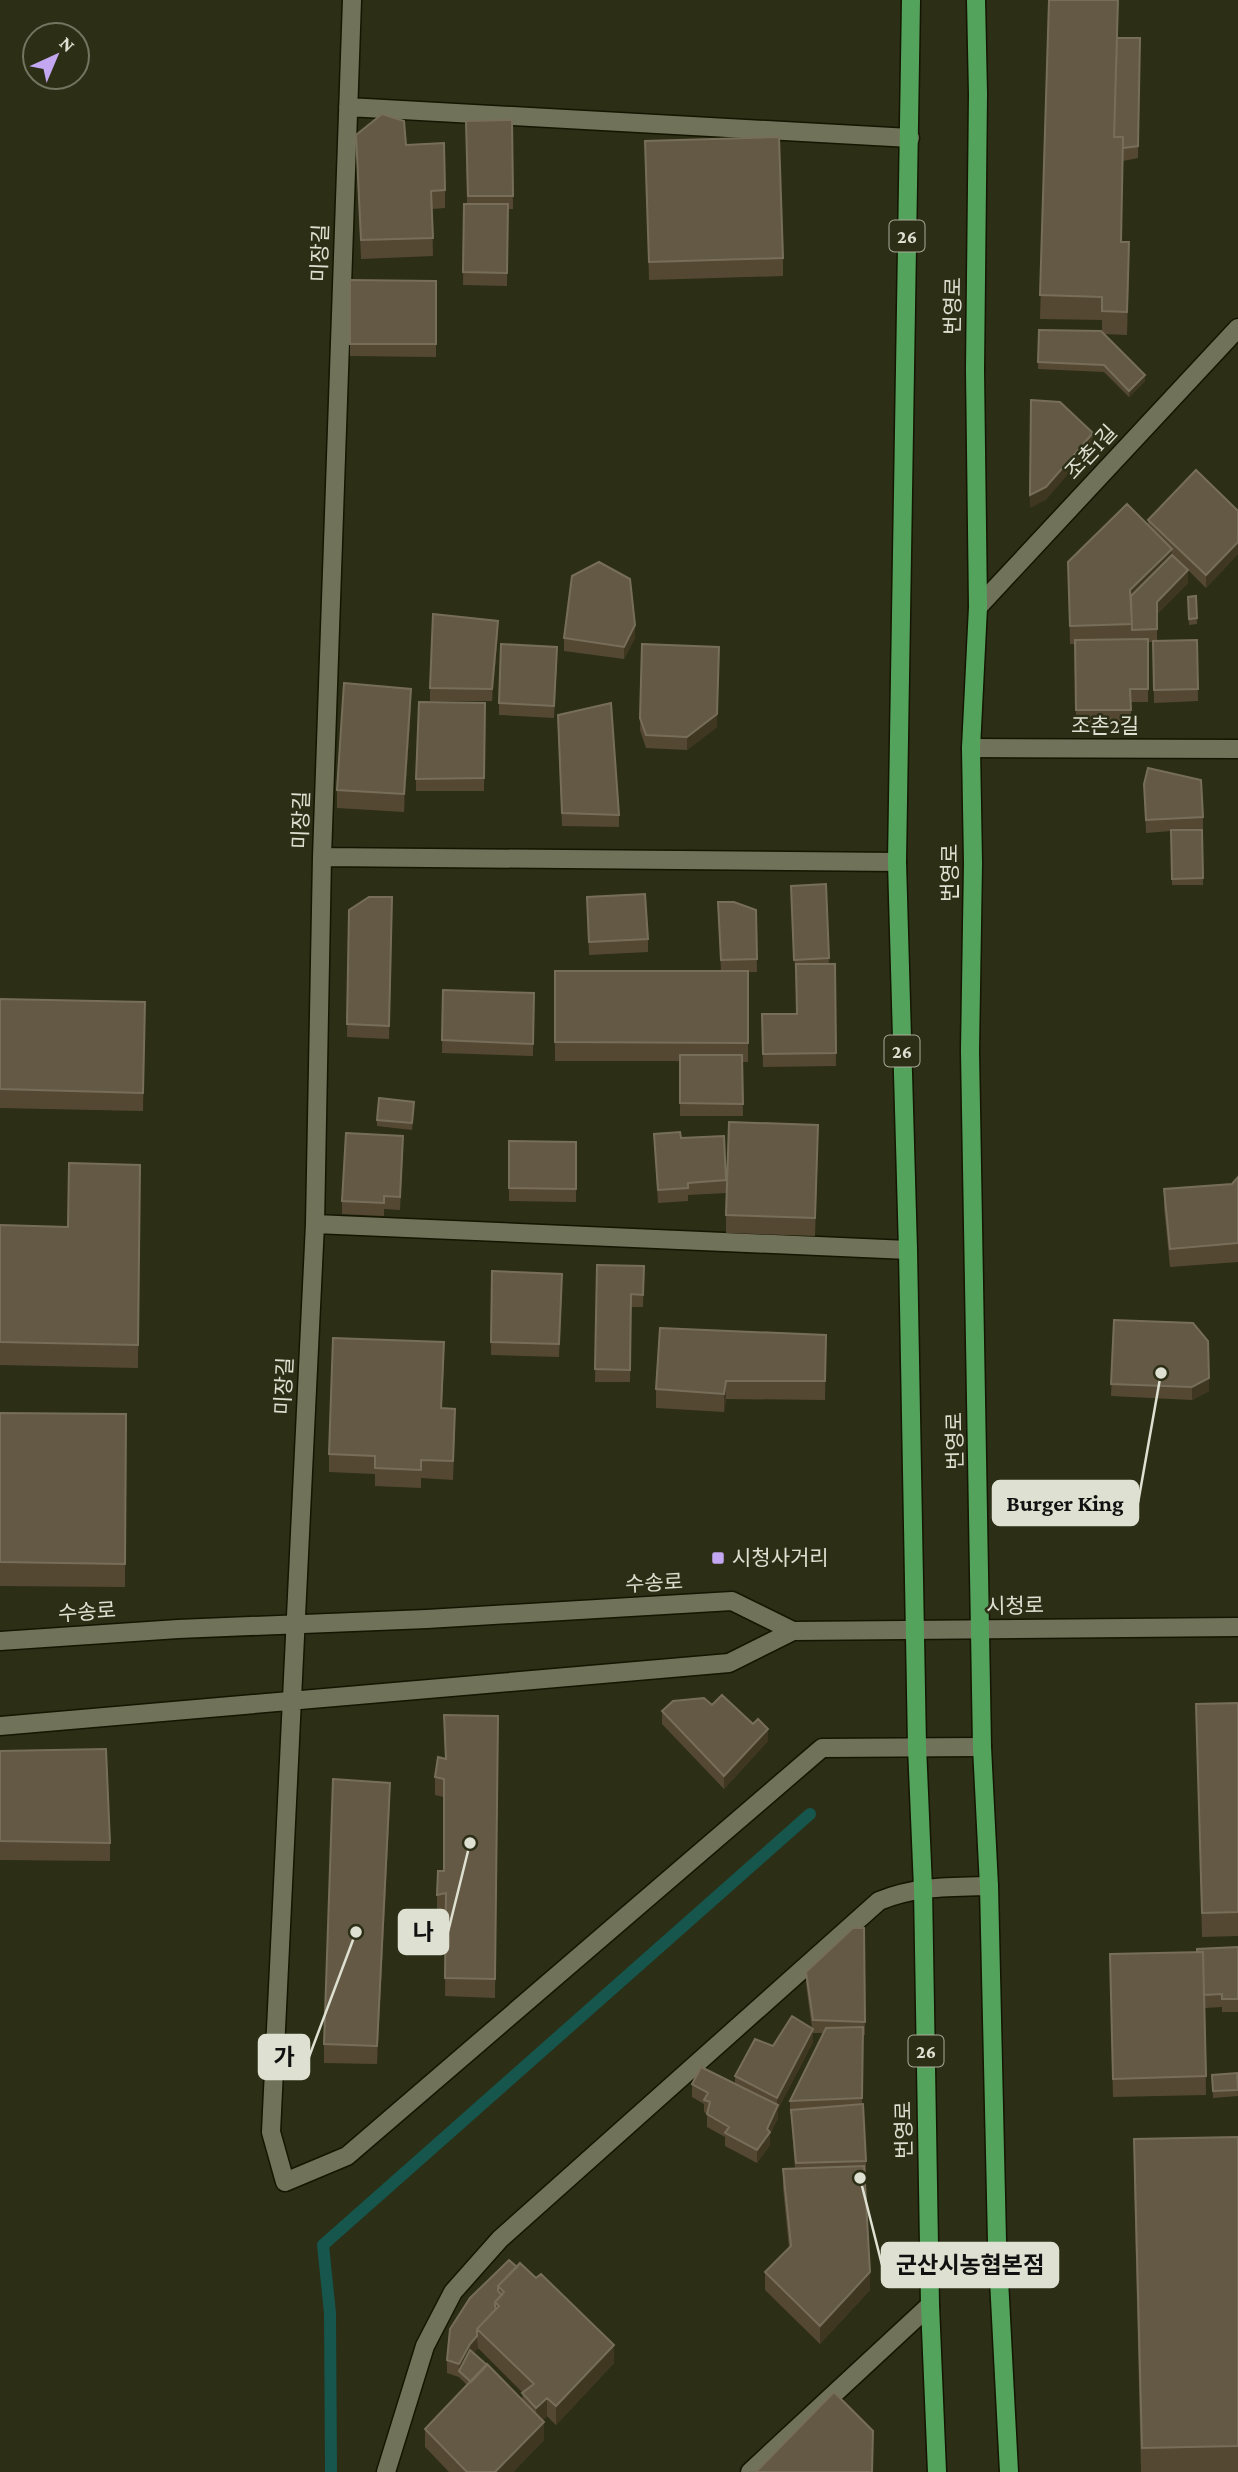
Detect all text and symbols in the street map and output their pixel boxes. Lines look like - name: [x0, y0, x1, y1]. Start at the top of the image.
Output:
- north arrow: [21, 21, 91, 91]
- text: N: [56, 32, 79, 56]
- road number: 26: [890, 220, 925, 252]
- street label: 미장길: [307, 224, 333, 282]
- street label: 번영로: [940, 277, 966, 335]
- street label: 조촌1길: [1060, 420, 1122, 484]
- street label: 조촌2길: [1071, 714, 1139, 738]
- street label: 미장길: [288, 791, 314, 849]
- street label: 번영로: [938, 844, 962, 902]
- road number: 26: [884, 1036, 920, 1066]
- street label: 미장길: [270, 1356, 298, 1416]
- street label: 번영로: [942, 1412, 968, 1470]
- callout: Burger King: [993, 1481, 1138, 1525]
- text: Burger King: [1006, 1490, 1124, 1516]
- place label: 시청사거리: [732, 1546, 829, 1570]
- marker: 시청사거리: [710, 1550, 726, 1566]
- street label: 수송로: [624, 1569, 684, 1597]
- street label: 시청로: [986, 1593, 1044, 1619]
- street label: 수송로: [57, 1598, 117, 1626]
- callout: 나: [399, 1910, 448, 1954]
- text: 나: [412, 1919, 434, 1945]
- callout: 가: [259, 2035, 309, 2079]
- road number: 26: [908, 2036, 944, 2066]
- text: 가: [273, 2044, 295, 2070]
- street label: 번영로: [891, 2101, 917, 2159]
- callout: 군산시농협본점: [882, 2243, 1058, 2287]
- text: 군산시농협본점: [896, 2252, 1044, 2278]

